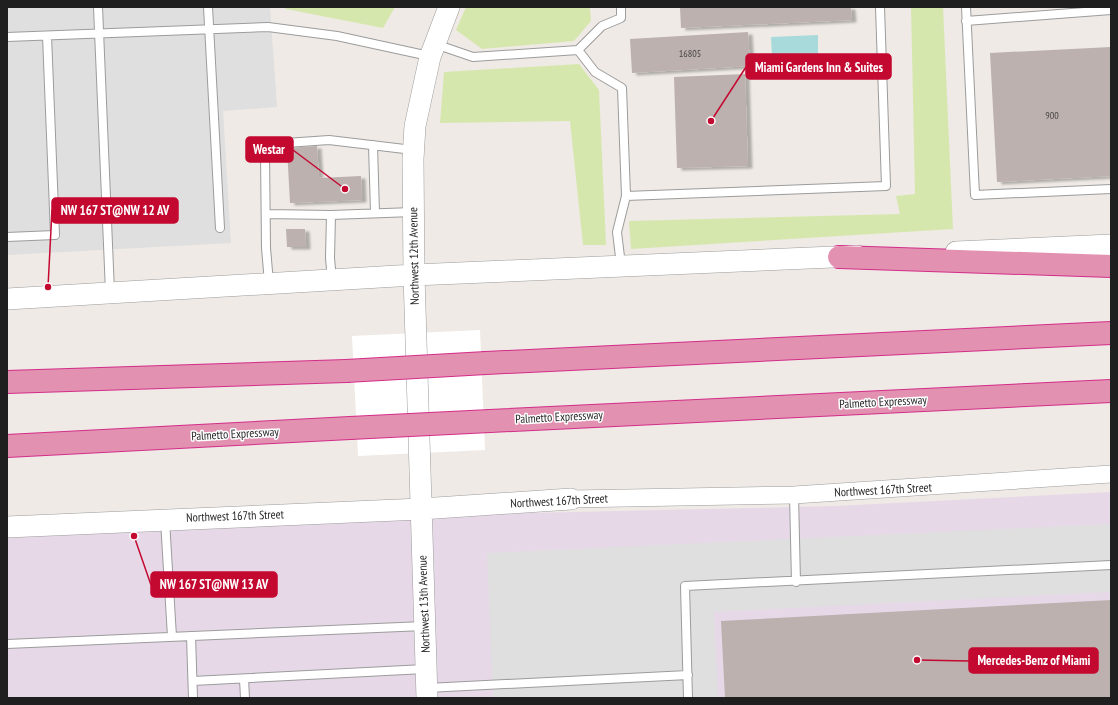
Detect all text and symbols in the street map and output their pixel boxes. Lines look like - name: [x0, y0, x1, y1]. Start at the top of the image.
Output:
- house number: 16805: [679, 47, 701, 60]
- callout: Miami Gardens Inn & Suites: [746, 54, 891, 79]
- text: Miami Gardens Inn & Suites: [755, 59, 884, 76]
- house number: 900: [1045, 109, 1059, 122]
- callout: Westar: [246, 137, 293, 162]
- text: Westar: [252, 141, 285, 158]
- callout: NW 167 ST@NW 12 AV: [52, 198, 178, 223]
- text: NW 167 ST@NW 12 AV: [61, 202, 170, 219]
- street label: Northwest 12th Avenue: [405, 207, 422, 305]
- street label: Palmetto Expressway: [839, 392, 928, 411]
- street label: Palmetto Expressway: [515, 407, 604, 426]
- street label: Palmetto Expressway: [191, 424, 280, 443]
- street label: Northwest 167th Street: [834, 479, 933, 500]
- street label: Northwest 167th Street: [510, 490, 609, 511]
- street label: Northwest 167th Street: [186, 506, 285, 525]
- street label: Northwest 13th Avenue: [414, 555, 433, 653]
- callout: NW 167 ST@NW 13 AV: [151, 572, 277, 597]
- text: NW 167 ST@NW 13 AV: [160, 576, 269, 593]
- callout: Mercedes-Benz of Miami: [969, 648, 1098, 673]
- text: Mercedes-Benz of Miami: [977, 652, 1091, 669]

